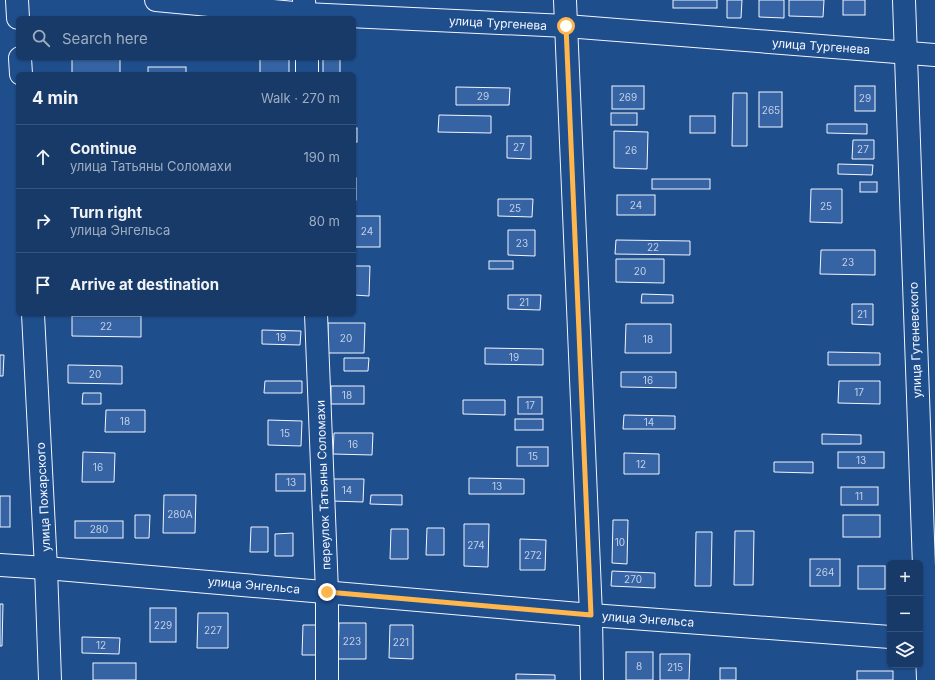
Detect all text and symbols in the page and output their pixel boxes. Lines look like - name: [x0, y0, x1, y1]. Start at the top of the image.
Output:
- street label: улица Тургенева: [449, 13, 547, 33]
- search box: [16, 16, 356, 60]
- route start: [557, 17, 575, 35]
- icon: search: [30, 27, 52, 49]
- text: Search here: [62, 29, 148, 48]
- street label: улица Тургенева: [771, 35, 871, 57]
- text: 4 min: [32, 88, 78, 108]
- text: Walk · 270 m: [261, 90, 340, 106]
- house number: 29: [477, 90, 489, 102]
- house number: 269: [619, 91, 637, 103]
- house number: 29: [859, 92, 871, 104]
- house number: 265: [762, 104, 780, 116]
- text: Continue: [70, 139, 137, 158]
- house number: 27: [513, 141, 525, 153]
- house number: 27: [857, 143, 869, 155]
- house number: 26: [625, 144, 637, 156]
- icon: ahead: [32, 146, 54, 168]
- text: 190 m: [303, 149, 340, 165]
- text: улица Татьяны Соломахи: [70, 158, 232, 174]
- house number: 24: [630, 199, 642, 211]
- house number: 25: [820, 200, 832, 212]
- house number: 25: [509, 202, 521, 214]
- text: Turn right: [70, 203, 142, 222]
- icon: right: [32, 210, 54, 232]
- text: 80 m: [309, 213, 340, 229]
- text: улица Энгельса: [70, 222, 170, 238]
- house number: 24: [361, 225, 373, 237]
- house number: 23: [516, 237, 528, 249]
- house number: 22: [647, 241, 659, 253]
- house number: 23: [842, 256, 854, 268]
- house number: 20: [634, 265, 646, 277]
- icon: arrive: [32, 274, 54, 296]
- text: Arrive at destination: [70, 275, 219, 294]
- street label: улица Гутеневского: [905, 282, 925, 398]
- house number: 21: [519, 296, 529, 308]
- house number: 21: [857, 308, 867, 320]
- house number: 22: [100, 320, 112, 332]
- house number: 19: [276, 331, 286, 343]
- house number: 20: [340, 332, 352, 344]
- house number: 18: [643, 333, 653, 345]
- house number: 19: [509, 351, 519, 363]
- house number: 20: [89, 368, 101, 380]
- house number: 16: [643, 374, 653, 386]
- house number: 17: [854, 386, 864, 398]
- house number: 18: [342, 389, 352, 401]
- house number: 17: [525, 399, 535, 411]
- street label: переулок Татьяны Соломахи: [313, 400, 333, 570]
- house number: 18: [120, 415, 130, 427]
- house number: 14: [644, 416, 654, 428]
- house number: 15: [280, 427, 290, 439]
- house number: 16: [348, 438, 358, 450]
- street label: улица Пожарского: [33, 442, 53, 552]
- house number: 15: [528, 450, 538, 462]
- house number: 13: [856, 454, 866, 466]
- house number: 12: [636, 458, 646, 470]
- house number: 16: [93, 461, 103, 473]
- house number: 13: [286, 476, 296, 488]
- house number: 13: [492, 480, 502, 492]
- house number: 14: [342, 484, 352, 496]
- house number: 11: [855, 490, 863, 502]
- house number: 280А: [167, 508, 193, 520]
- house number: 280: [90, 523, 108, 535]
- house number: 10: [615, 536, 625, 548]
- house number: 274: [467, 539, 485, 551]
- house number: 272: [524, 549, 542, 561]
- map controls: [887, 560, 923, 668]
- button: +: [887, 560, 923, 596]
- house number: 264: [816, 566, 834, 578]
- street label: улица Энгельса: [207, 573, 301, 597]
- house number: 270: [624, 573, 642, 585]
- route end: [318, 583, 336, 601]
- button: −: [887, 596, 923, 632]
- street label: улица Энгельса: [601, 608, 695, 630]
- house number: 229: [154, 619, 172, 631]
- house number: 227: [204, 624, 222, 636]
- button: layers: [887, 632, 923, 668]
- house number: 223: [343, 635, 361, 647]
- house number: 221: [393, 636, 409, 648]
- house number: 12: [96, 639, 106, 651]
- house number: 8: [636, 660, 642, 672]
- house number: 215: [667, 661, 683, 673]

